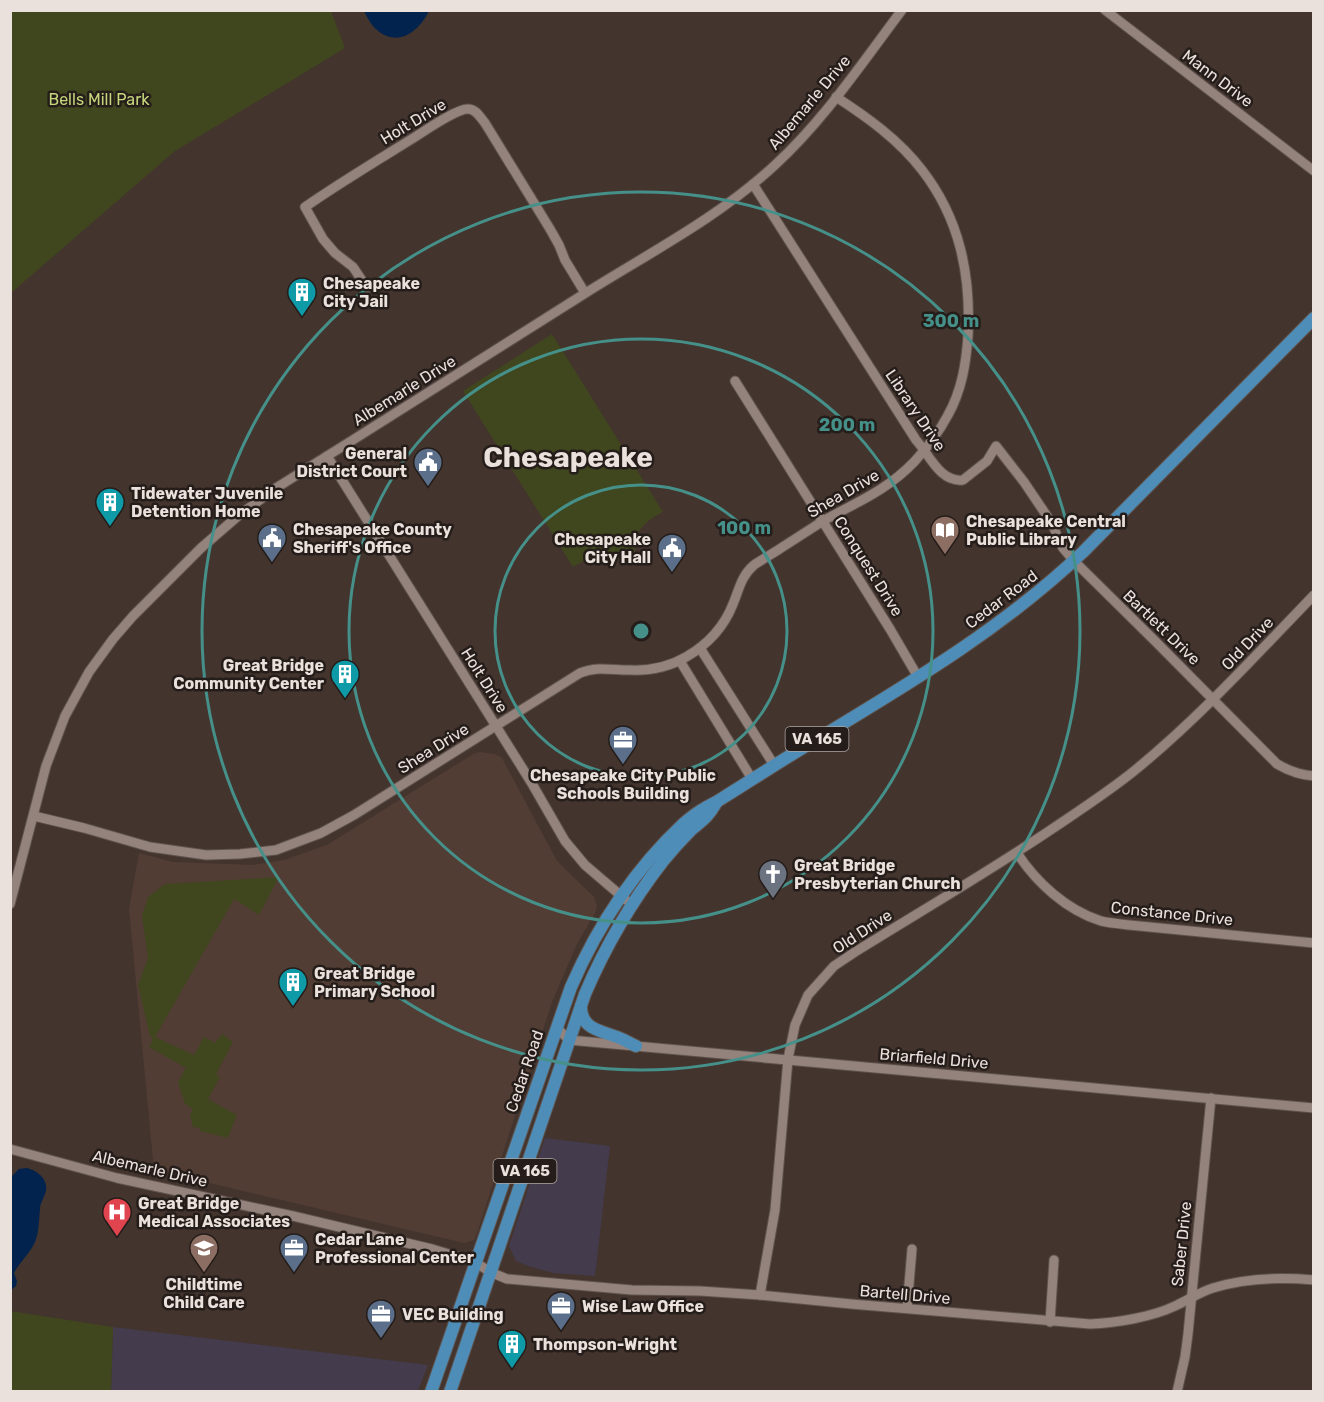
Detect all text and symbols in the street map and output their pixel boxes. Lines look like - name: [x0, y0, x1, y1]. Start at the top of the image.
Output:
- street label: Mann Drive: [1179, 46, 1257, 111]
- street label: Albemarle Drive: [764, 51, 854, 153]
- park label: Bells Mill Park: [48, 90, 150, 109]
- street label: Holt Drive: [377, 94, 450, 148]
- place label: Chesapeake City Jail: [323, 274, 420, 311]
- building icon: Chesapeake City Jail: [286, 276, 318, 318]
- text: 300 m: [923, 310, 979, 332]
- street label: Albemarle Drive: [349, 351, 459, 430]
- street label: Library Drive: [881, 366, 950, 455]
- text: 200 m: [819, 414, 875, 436]
- district label: Chesapeake: [483, 441, 653, 474]
- place label: General District Court: [297, 444, 408, 481]
- public building icon: General District Court: [412, 446, 444, 488]
- street label: Shea Drive: [804, 465, 883, 522]
- place label: Tidewater Juvenile Detention Home: [131, 484, 283, 521]
- building icon: Tidewater Juvenile Detention Home: [94, 486, 126, 528]
- place label: Chesapeake Central Public Library: [966, 512, 1126, 549]
- street label: Conquest Drive: [830, 513, 907, 620]
- library icon: Chesapeake Central Public Library: [929, 514, 961, 556]
- text: 100 m: [717, 517, 771, 539]
- place label: Chesapeake County Sheriff's Office: [293, 520, 452, 557]
- public building icon: Chesapeake County Sheriff's Office: [256, 522, 288, 564]
- place label: Chesapeake City Hall: [554, 530, 651, 567]
- public building icon: Chesapeake City Hall: [656, 532, 688, 574]
- street label: Cedar Road: [961, 566, 1041, 633]
- street label: Bartlett Drive: [1119, 586, 1204, 669]
- street label: Old Drive: [1217, 613, 1277, 674]
- centre of rings: [631, 621, 651, 641]
- street label: Holt Drive: [457, 644, 512, 716]
- place label: Great Bridge Community Center: [173, 656, 325, 693]
- building icon: Great Bridge Community Center: [329, 658, 361, 700]
- street label: Shea Drive: [394, 719, 472, 778]
- office icon: Chesapeake City Public Schools Building: [607, 724, 639, 766]
- road number: VA 165: [786, 727, 848, 751]
- place label: Chesapeake City Public Schools Building: [530, 766, 716, 803]
- place label: Great Bridge Presbyterian Church: [794, 856, 961, 893]
- church icon: Great Bridge Presbyterian Church: [757, 858, 789, 900]
- street label: Constance Drive: [1110, 898, 1234, 929]
- street label: Old Drive: [829, 905, 895, 958]
- place label: Great Bridge Primary School: [314, 964, 435, 1001]
- building icon: Great Bridge Primary School: [277, 966, 309, 1008]
- street label: Cedar Road: [502, 1028, 547, 1115]
- street label: Briarfield Drive: [879, 1044, 989, 1073]
- street label: Albemarle Drive: [91, 1146, 209, 1191]
- road number: VA 165: [494, 1159, 556, 1183]
- place label: Great Bridge Medical Associates: [138, 1194, 290, 1231]
- hospital icon: Great Bridge Medical Associates: [101, 1196, 133, 1238]
- street label: Saber Drive: [1168, 1201, 1195, 1288]
- place label: Cedar Lane Professional Center: [315, 1230, 475, 1267]
- school or university icon: Childtime Child Care: [188, 1232, 220, 1274]
- office icon: Cedar Lane Professional Center: [278, 1232, 310, 1274]
- place label: Childtime Child Care: [163, 1275, 245, 1312]
- street label: Bartell Drive: [859, 1281, 951, 1308]
- office icon: Wise Law Office: [545, 1290, 577, 1332]
- place label: Wise Law Office: [582, 1297, 704, 1316]
- office icon: VEC Building: [365, 1298, 397, 1340]
- place label: VEC Building: [402, 1305, 504, 1324]
- building icon: Thompson-Wright: [496, 1328, 528, 1370]
- place label: Thompson-Wright: [533, 1335, 677, 1354]

